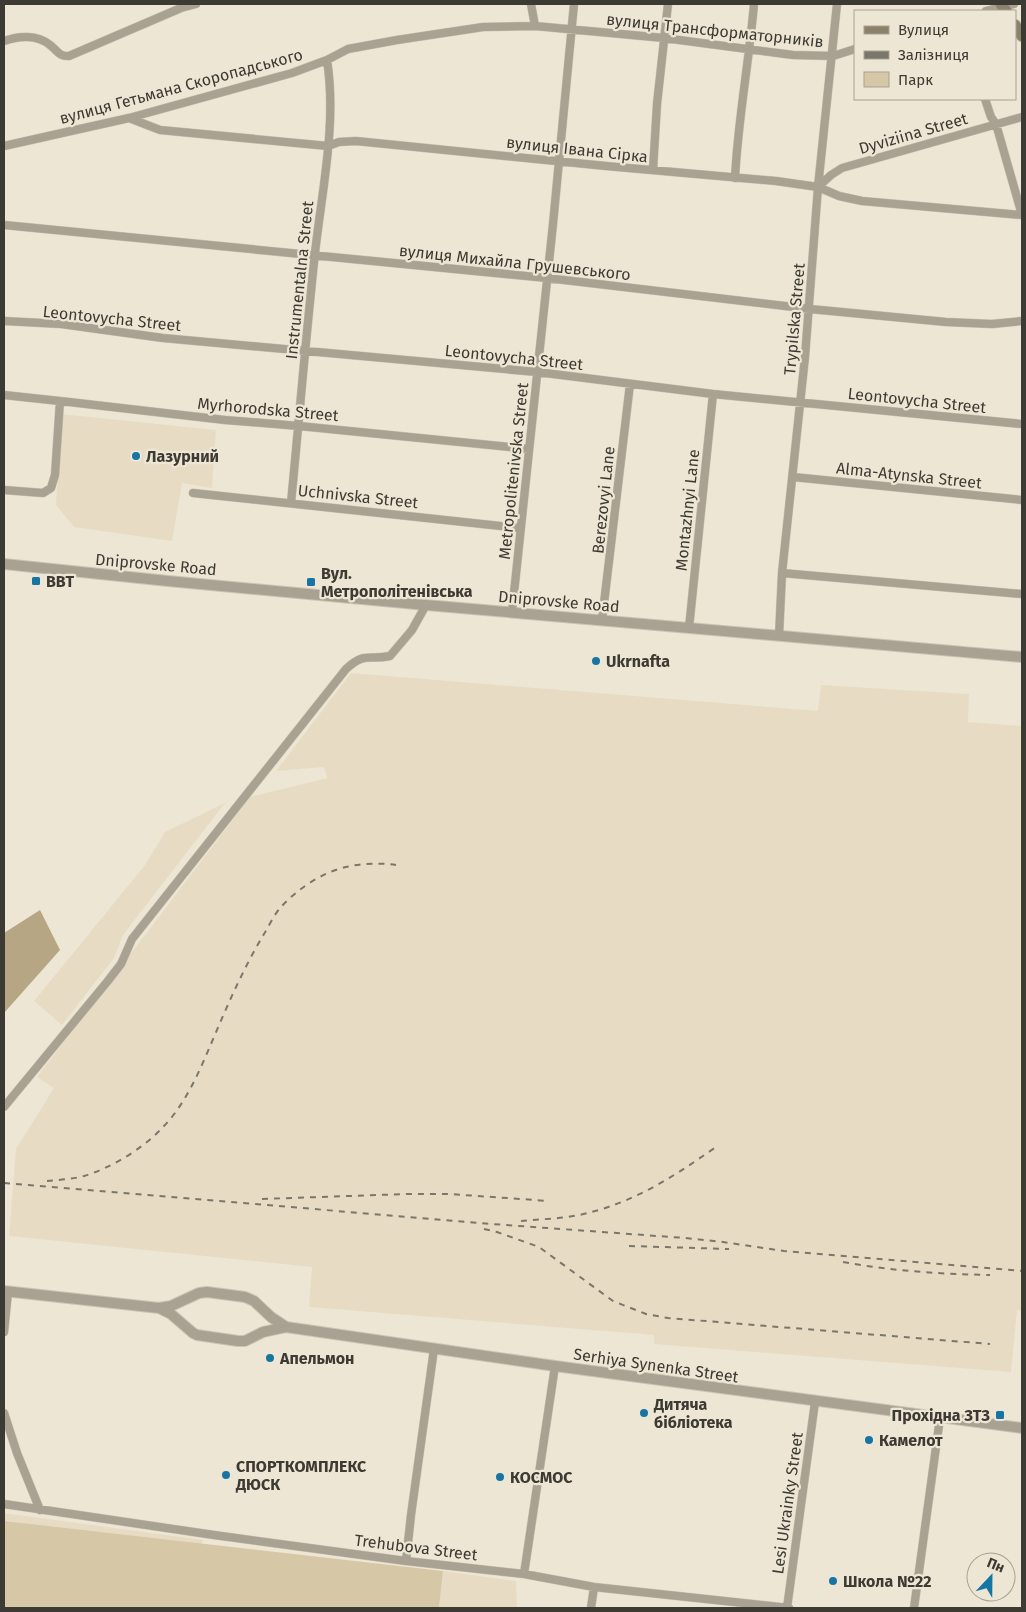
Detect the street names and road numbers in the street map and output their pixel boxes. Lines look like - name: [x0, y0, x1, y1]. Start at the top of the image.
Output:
- street label: вулиця Трансформаторників: [605, 10, 825, 51]
- street label: вулиця Гетьмана Скоропадського: [57, 45, 305, 128]
- street label: Dyviziina Street: [857, 109, 970, 158]
- street label: вулиця Івана Сірка: [505, 133, 649, 166]
- street label: Instrumentalna Street: [282, 200, 317, 360]
- street label: вулиця Михайла Грушевського: [398, 241, 632, 284]
- street label: Trypilska Street: [780, 262, 809, 376]
- street label: Leontovycha Street: [42, 302, 182, 335]
- street label: Leontovycha Street: [444, 341, 584, 374]
- street label: Metropolitenivska Street: [495, 381, 532, 560]
- street label: Leontovycha Street: [847, 384, 987, 417]
- street label: Myrhorodska Street: [197, 394, 340, 425]
- street label: Berezovyi Lane: [588, 445, 619, 555]
- street label: Montazhnyi Lane: [672, 448, 703, 572]
- street label: Alma-Atynska Street: [835, 458, 983, 493]
- street label: Uchnivska Street: [297, 481, 419, 512]
- street label: Dniprovske Road: [94, 550, 217, 579]
- street label: Dniprovske Road: [497, 587, 620, 616]
- street label: Serhiya Synenka Street: [572, 1345, 740, 1387]
- street label: Lesi Ukrainky Street: [768, 1431, 807, 1575]
- street label: Trehubova Street: [353, 1531, 479, 1564]

